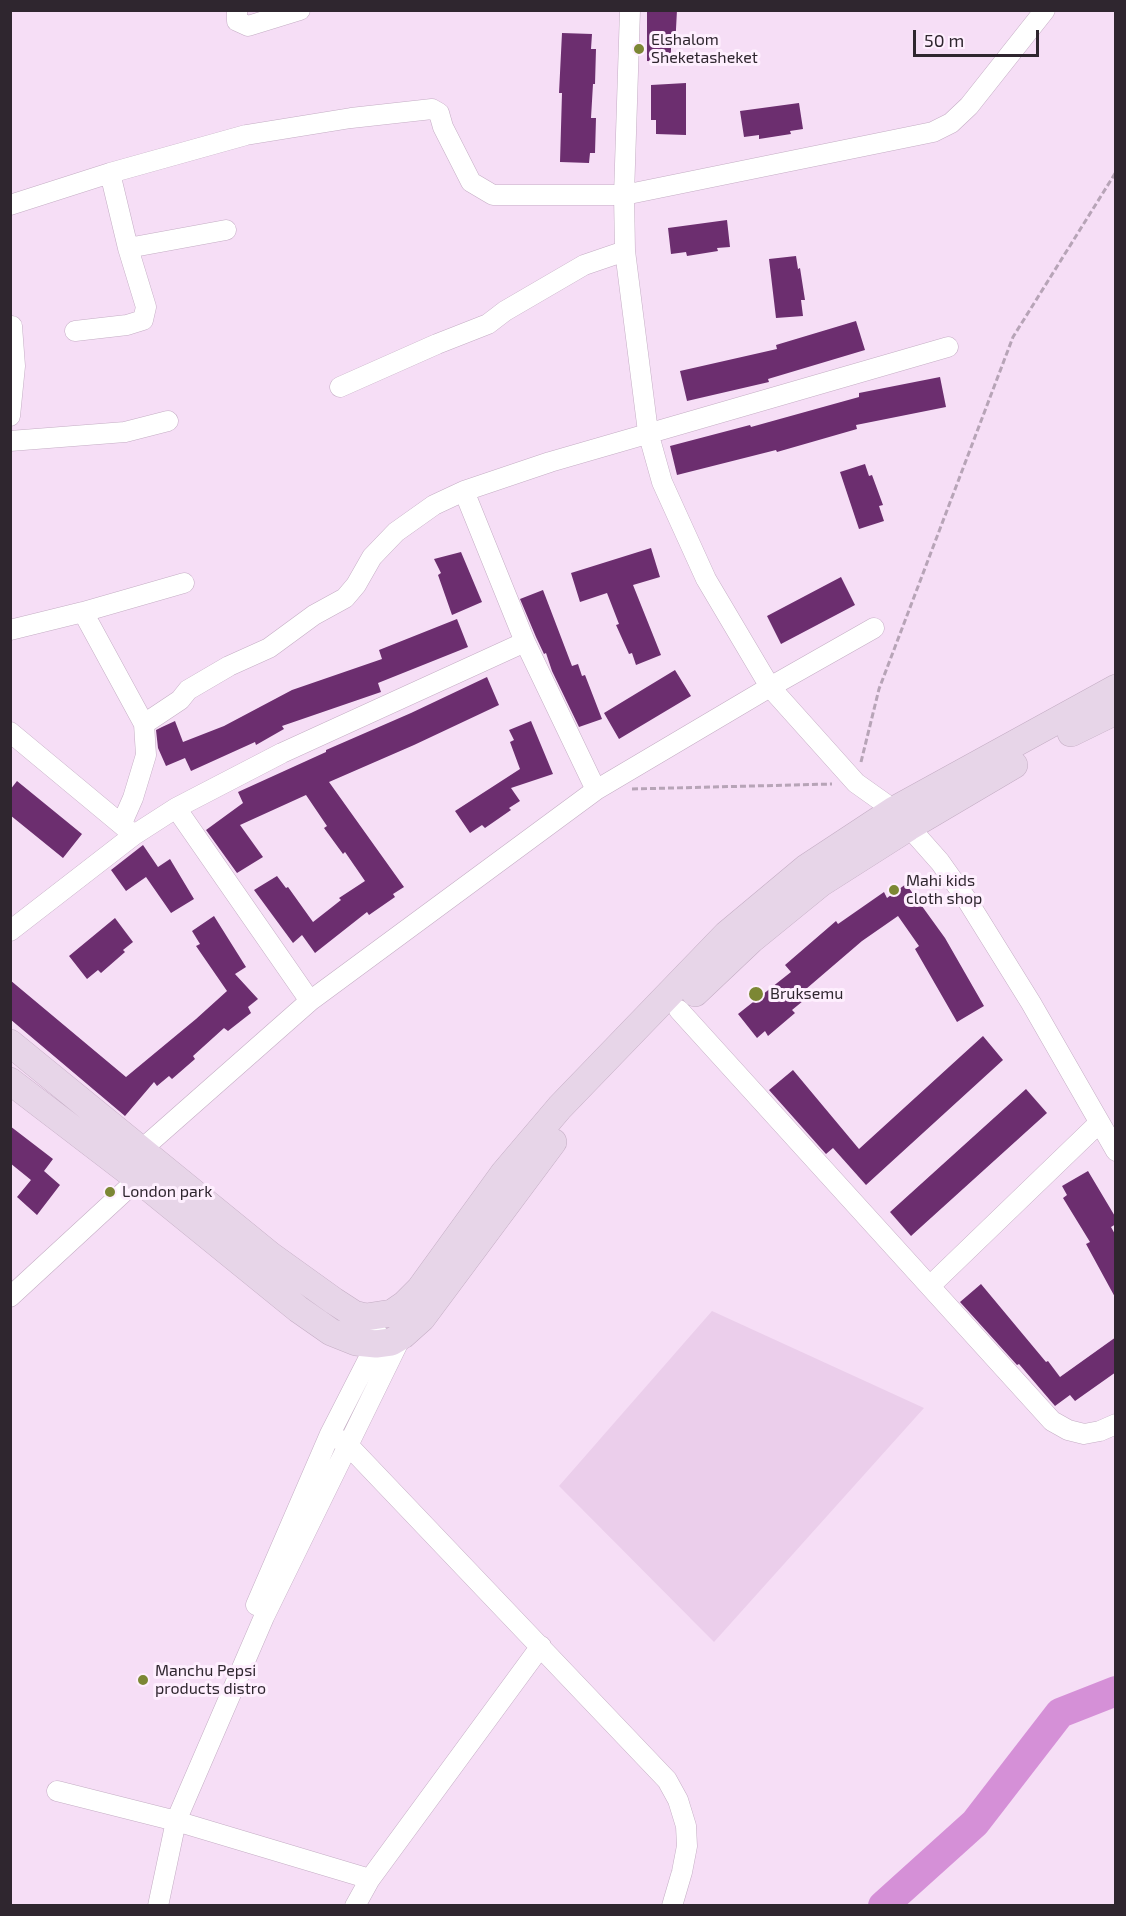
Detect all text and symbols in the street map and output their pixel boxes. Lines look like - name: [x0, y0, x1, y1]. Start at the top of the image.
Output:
- scale bar: [916, 18, 1042, 56]
- text: 50 m: [924, 29, 964, 51]
- place label: Elshalom Sheketasheket: [651, 30, 758, 68]
- marker: Elshalom Sheketasheket: [632, 42, 646, 56]
- place label: Mahi kids cloth shop: [906, 871, 982, 909]
- marker: Mahi kids cloth shop: [887, 883, 901, 897]
- place label: Bruksemu: [770, 984, 843, 1004]
- marker: Bruksemu: [747, 985, 765, 1003]
- place label: London park: [122, 1182, 212, 1202]
- marker: London park: [103, 1185, 117, 1199]
- place label: Manchu Pepsi products distro: [155, 1661, 266, 1699]
- marker: Manchu Pepsi products distro: [136, 1673, 150, 1687]

